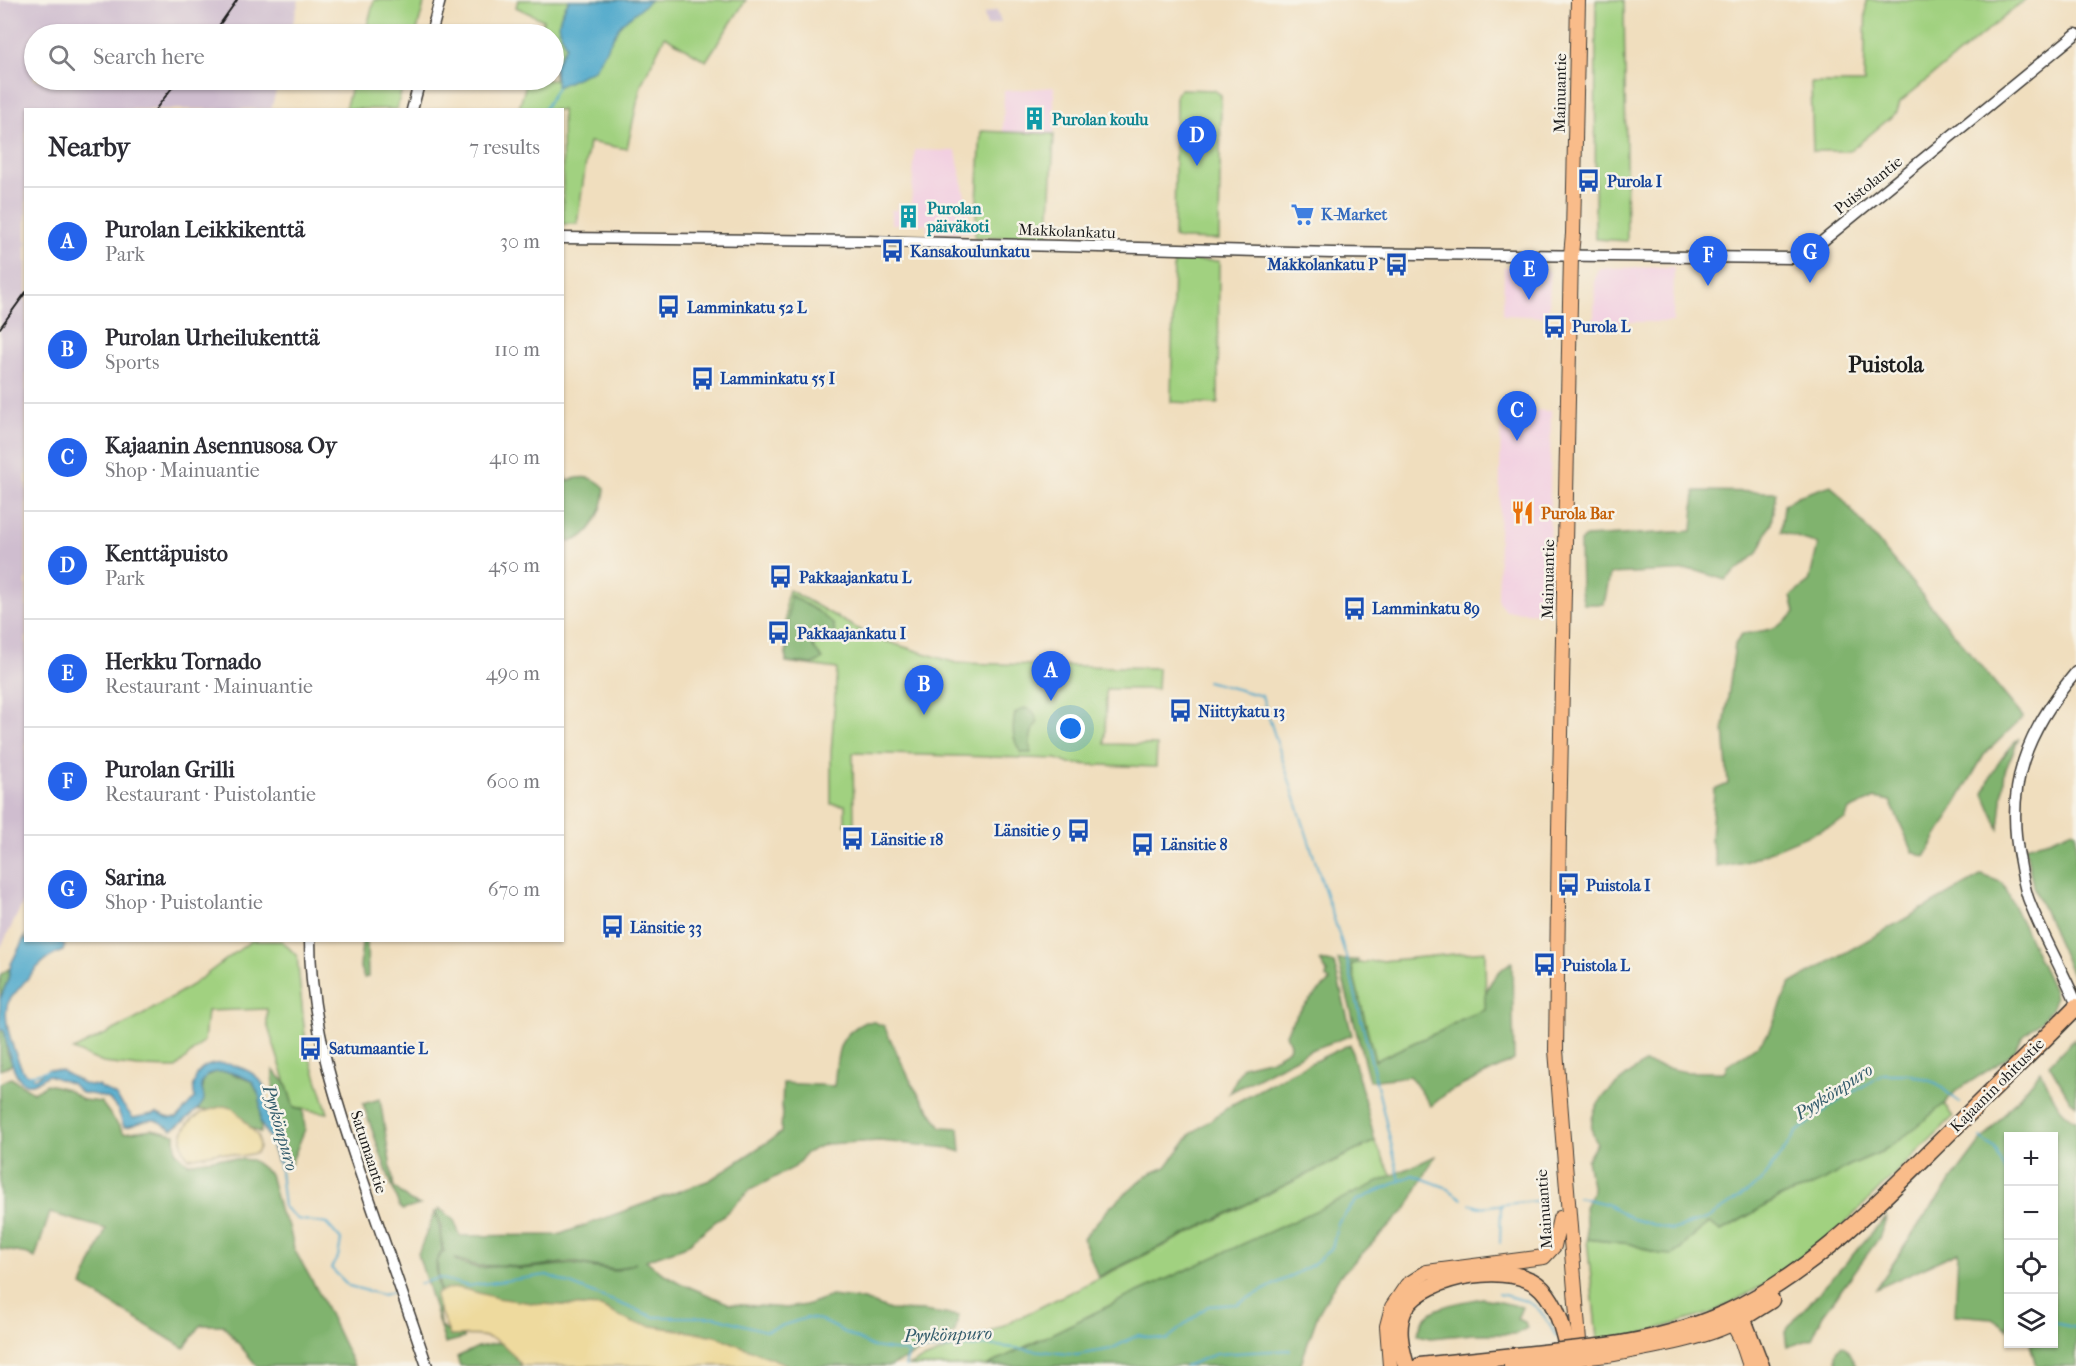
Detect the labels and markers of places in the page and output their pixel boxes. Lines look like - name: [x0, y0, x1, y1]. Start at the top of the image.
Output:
- building icon: Purolan koulu: [1021, 106, 1047, 132]
- place label: Purolan koulu: [1052, 110, 1149, 129]
- pin: D: [1178, 116, 1216, 166]
- bus stop icon: Purola I: [1576, 168, 1602, 194]
- place label: Purola I: [1607, 172, 1663, 191]
- place label: Purolan päiväkoti: [926, 199, 990, 237]
- supermarket icon: K-Market: [1290, 201, 1316, 227]
- building icon: Purolan päiväkoti: [896, 204, 922, 230]
- place label: K-Market: [1321, 205, 1387, 224]
- pin: G: [1790, 234, 1830, 283]
- pin: F: [1688, 236, 1728, 286]
- bus stop icon: Kansakoulunkatu: [879, 238, 905, 264]
- place label: Kansakoulunkatu: [910, 242, 1031, 261]
- pin: E: [1510, 250, 1549, 300]
- bus stop icon: Makkolankatu P: [1383, 251, 1409, 277]
- place label: Makkolankatu P: [1266, 255, 1378, 274]
- bus stop icon: Lamminkatu 52 L: [656, 294, 682, 320]
- place label: Lamminkatu 52 L: [687, 298, 807, 317]
- bus stop icon: Purola L: [1541, 313, 1567, 339]
- place label: Purola L: [1572, 317, 1631, 336]
- bus stop icon: Lamminkatu 55 I: [689, 365, 715, 391]
- place label: Lamminkatu 55 I: [720, 369, 836, 388]
- pin: C: [1498, 392, 1537, 441]
- restaurant icon: Purola Bar: [1510, 500, 1536, 526]
- place label: Purola Bar: [1541, 504, 1615, 523]
- bus stop icon: Pakkaajankatu L: [768, 564, 794, 590]
- place label: Pakkaajankatu L: [799, 568, 912, 587]
- bus stop icon: Lamminkatu 89: [1341, 595, 1367, 621]
- place label: Lamminkatu 89: [1372, 599, 1480, 619]
- bus stop icon: Pakkaajankatu I: [766, 620, 792, 646]
- place label: Pakkaajankatu I: [797, 624, 907, 643]
- pin: A: [1032, 652, 1070, 701]
- pin: B: [904, 666, 944, 715]
- bus stop icon: Niittykatu 13: [1167, 698, 1193, 724]
- place label: Niittykatu 13: [1198, 702, 1285, 722]
- bus stop icon: Länsitie 9: [1066, 817, 1092, 843]
- place label: Länsitie 9: [994, 821, 1061, 841]
- bus stop icon: Länsitie 18: [840, 826, 866, 852]
- place label: Länsitie 18: [871, 830, 943, 849]
- bus stop icon: Länsitie 8: [1130, 831, 1156, 857]
- place label: Länsitie 8: [1161, 835, 1228, 854]
- bus stop icon: Puistola I: [1555, 872, 1581, 898]
- place label: Puistola I: [1586, 876, 1651, 895]
- bus stop icon: Länsitie 33: [599, 914, 625, 940]
- place label: Länsitie 33: [630, 918, 702, 938]
- bus stop icon: Puistola L: [1531, 952, 1557, 978]
- place label: Puistola L: [1562, 956, 1630, 975]
- bus stop icon: Satumaantie L: [298, 1035, 324, 1061]
- place label: Satumaantie L: [329, 1039, 428, 1058]

